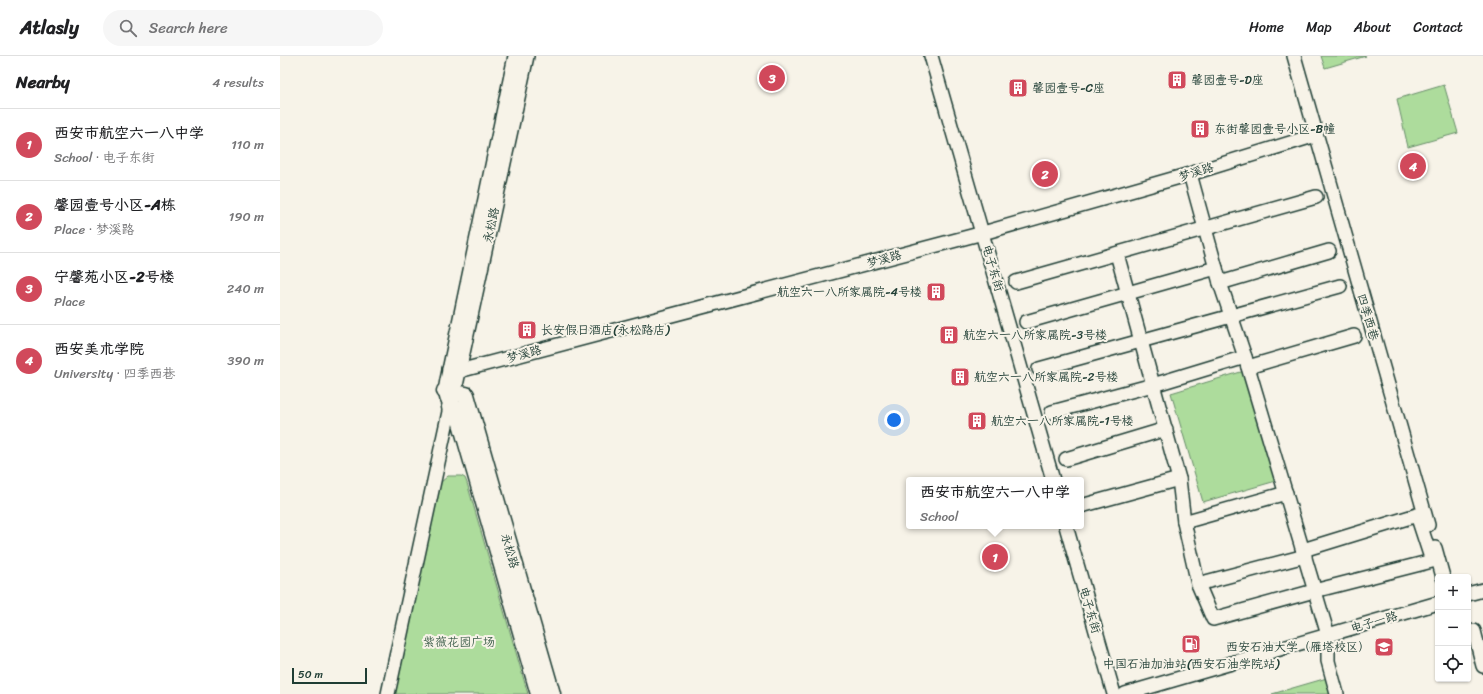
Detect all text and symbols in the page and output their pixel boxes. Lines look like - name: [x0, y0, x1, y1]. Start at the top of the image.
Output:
- search box: [103, 10, 383, 46]
- text: Atlasly: [20, 11, 79, 44]
- text: Search here: [149, 15, 228, 41]
- text: Home: [1249, 15, 1284, 40]
- text: Map: [1306, 15, 1332, 40]
- text: About: [1354, 15, 1391, 40]
- text: Contact: [1413, 15, 1463, 40]
- icon: search: [117, 17, 139, 39]
- pin: 3: [759, 63, 785, 93]
- text: Nearby: [16, 67, 70, 97]
- building icon: 馨园壹号-D座: [1166, 69, 1188, 91]
- place label: 馨园壹号-D座: [1191, 69, 1264, 91]
- text: 4 results: [212, 71, 264, 94]
- building icon: 馨园壹号-C座: [1007, 77, 1029, 99]
- place label: 馨园壹号-C座: [1032, 77, 1105, 99]
- building icon: 东街馨园壹号小区-B幢: [1189, 118, 1211, 140]
- place label: 东街馨园壹号小区-B幢: [1214, 118, 1335, 140]
- text: 西安市航空六一八中学: [54, 120, 204, 146]
- text: 1: [26, 133, 32, 156]
- text: 110 m: [231, 133, 264, 156]
- text: School · 电子东街: [54, 146, 155, 169]
- pin: 4: [1400, 151, 1426, 181]
- street label: 梦溪路: [1176, 156, 1216, 188]
- pin: 2: [1032, 159, 1058, 189]
- text: 馨园壹号小区-A栋: [54, 192, 176, 218]
- text: 2: [25, 205, 33, 228]
- text: 190 m: [229, 205, 264, 228]
- street label: 永松路: [476, 205, 506, 245]
- text: Place · 梦溪路: [54, 218, 135, 241]
- street label: 电子东街: [976, 242, 1010, 294]
- street label: 梦溪路: [864, 244, 904, 274]
- text: 宁馨苑小区-2号楼: [54, 264, 175, 290]
- text: 3: [25, 277, 33, 300]
- text: 240 m: [227, 277, 264, 300]
- place label: 航空六一八所家属院-4号楼: [777, 281, 922, 303]
- building icon: 航空六一八所家属院-4号楼: [925, 281, 947, 303]
- text: Place: [54, 290, 85, 313]
- street label: 四季西巷: [1351, 291, 1385, 343]
- building icon: 长安假日酒店(永松路店): [516, 319, 538, 341]
- place label: 长安假日酒店(永松路店): [541, 319, 670, 341]
- building icon: 航空六一八所家属院-3号楼: [938, 324, 960, 346]
- place label: 航空六一八所家属院-3号楼: [963, 324, 1107, 346]
- text: 西安美术学院: [54, 336, 144, 362]
- street label: 梦溪路: [504, 339, 544, 369]
- text: 4: [25, 349, 33, 372]
- text: 390 m: [227, 349, 264, 372]
- text: University · 四季西巷: [54, 362, 175, 385]
- building icon: 航空六一八所家属院-2号楼: [949, 366, 971, 388]
- place label: 航空六一八所家属院-2号楼: [974, 366, 1119, 388]
- your location: [884, 410, 904, 430]
- building icon: 航空六一八所家属院-1号楼: [966, 410, 988, 432]
- place label: 航空六一八所家属院-1号楼: [991, 410, 1134, 432]
- popup: [906, 477, 1084, 529]
- text: 西安市航空六一八中学: [920, 479, 1070, 505]
- text: School: [920, 505, 958, 528]
- street label: 永松路: [494, 531, 526, 571]
- pin: 1: [982, 542, 1008, 572]
- map controls: [1435, 574, 1471, 682]
- button: +: [1435, 574, 1471, 610]
- street label: 电子东街: [1073, 584, 1107, 636]
- street label: 电子一路: [1348, 605, 1400, 639]
- button: −: [1435, 610, 1471, 646]
- park label: 紫薇花园广场: [423, 631, 495, 653]
- fuel station icon: 中国石油加油站(西安石油学院站): [1180, 633, 1202, 655]
- place label: 西安石油大学（雁塔校区）: [1226, 636, 1370, 658]
- school or university icon: 西安石油大学（雁塔校区）: [1373, 636, 1395, 658]
- button: locate: [1435, 646, 1471, 682]
- place label: 中国石油加油站(西安石油学院站): [1103, 653, 1280, 675]
- text: 50 m: [298, 665, 323, 684]
- scale bar: [292, 666, 367, 685]

